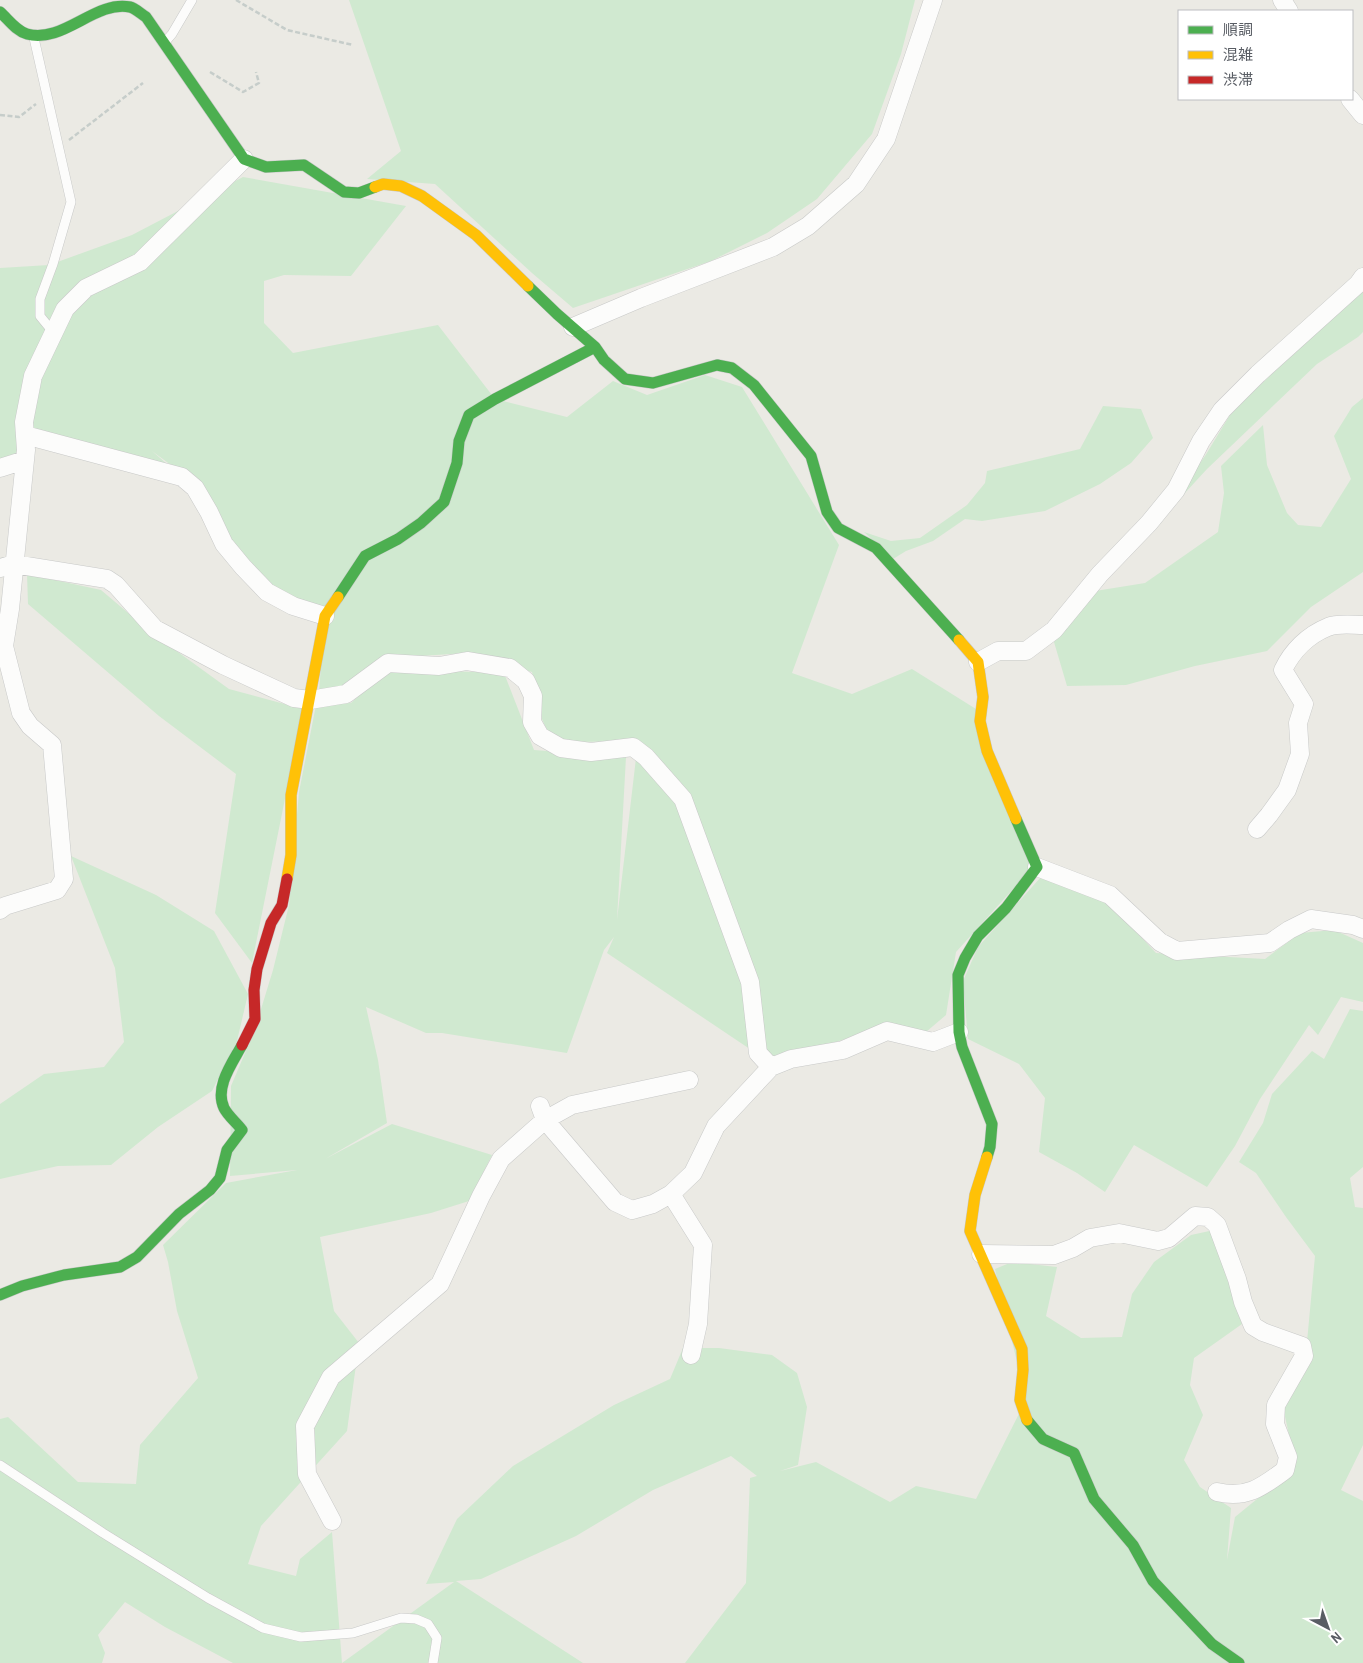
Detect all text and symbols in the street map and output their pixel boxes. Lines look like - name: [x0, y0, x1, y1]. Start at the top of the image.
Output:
- legend: [1178, 10, 1353, 100]
- text: 順調: [1223, 19, 1253, 40]
- text: 混雑: [1223, 44, 1253, 65]
- text: 渋滞: [1223, 69, 1253, 90]
- north arrow: [1303, 1603, 1353, 1653]
- text: N: [1327, 1628, 1346, 1647]

